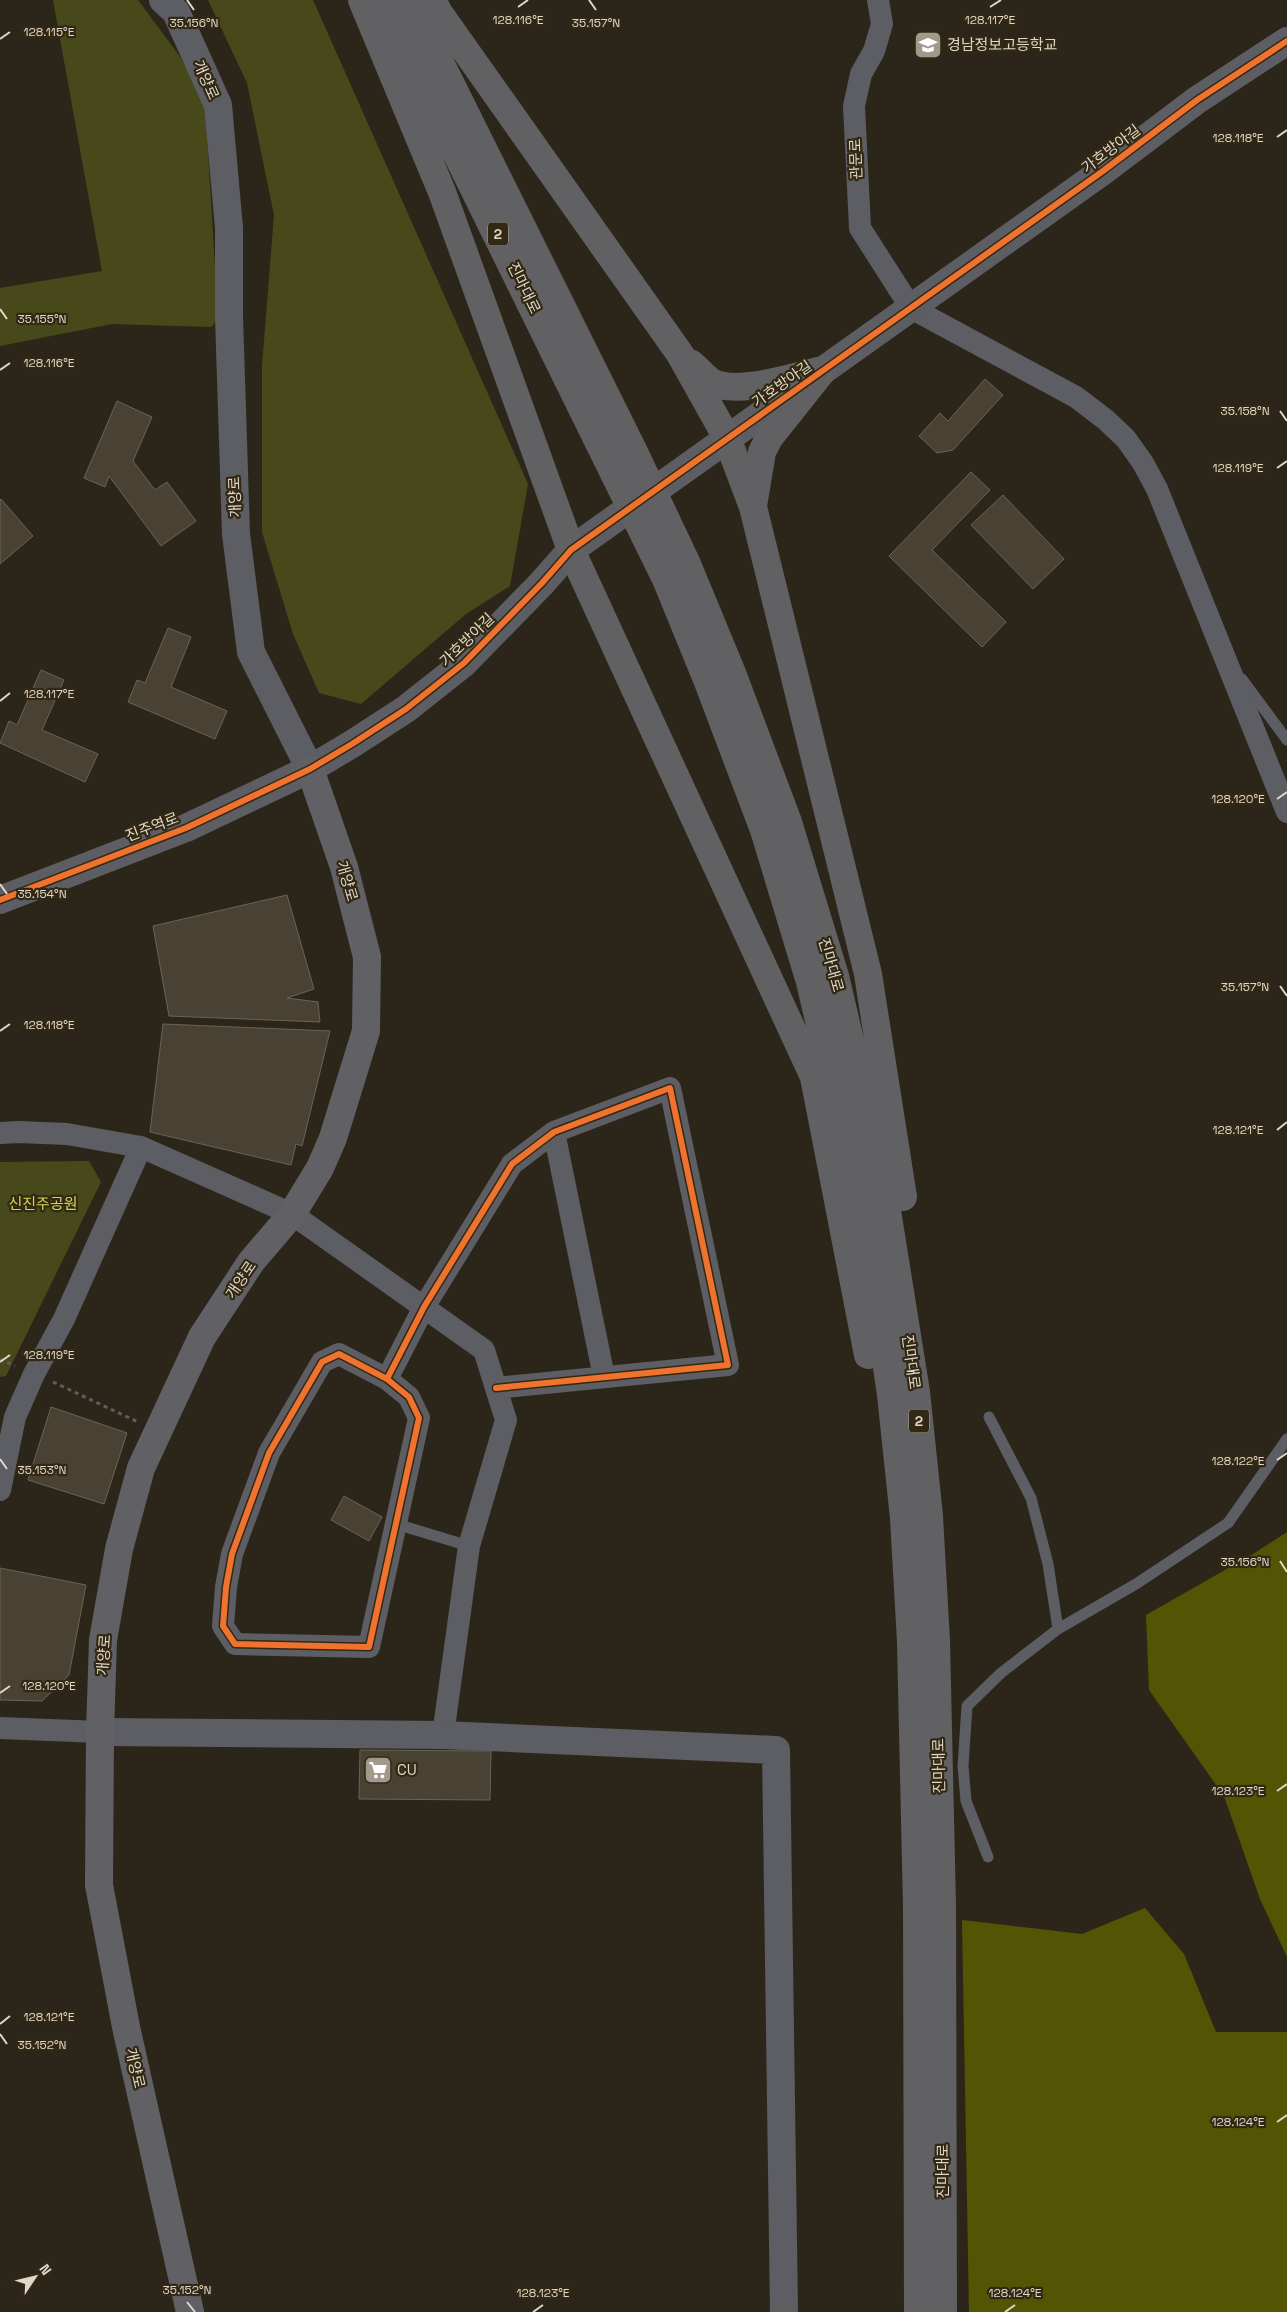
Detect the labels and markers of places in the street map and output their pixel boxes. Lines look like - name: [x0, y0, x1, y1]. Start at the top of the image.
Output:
- school or university icon: 경남정보고등학교: [913, 30, 943, 60]
- place label: 경남정보고등학교: [947, 35, 1057, 54]
- supermarket icon: CU: [363, 1755, 393, 1785]
- place label: CU: [397, 1760, 417, 1779]

